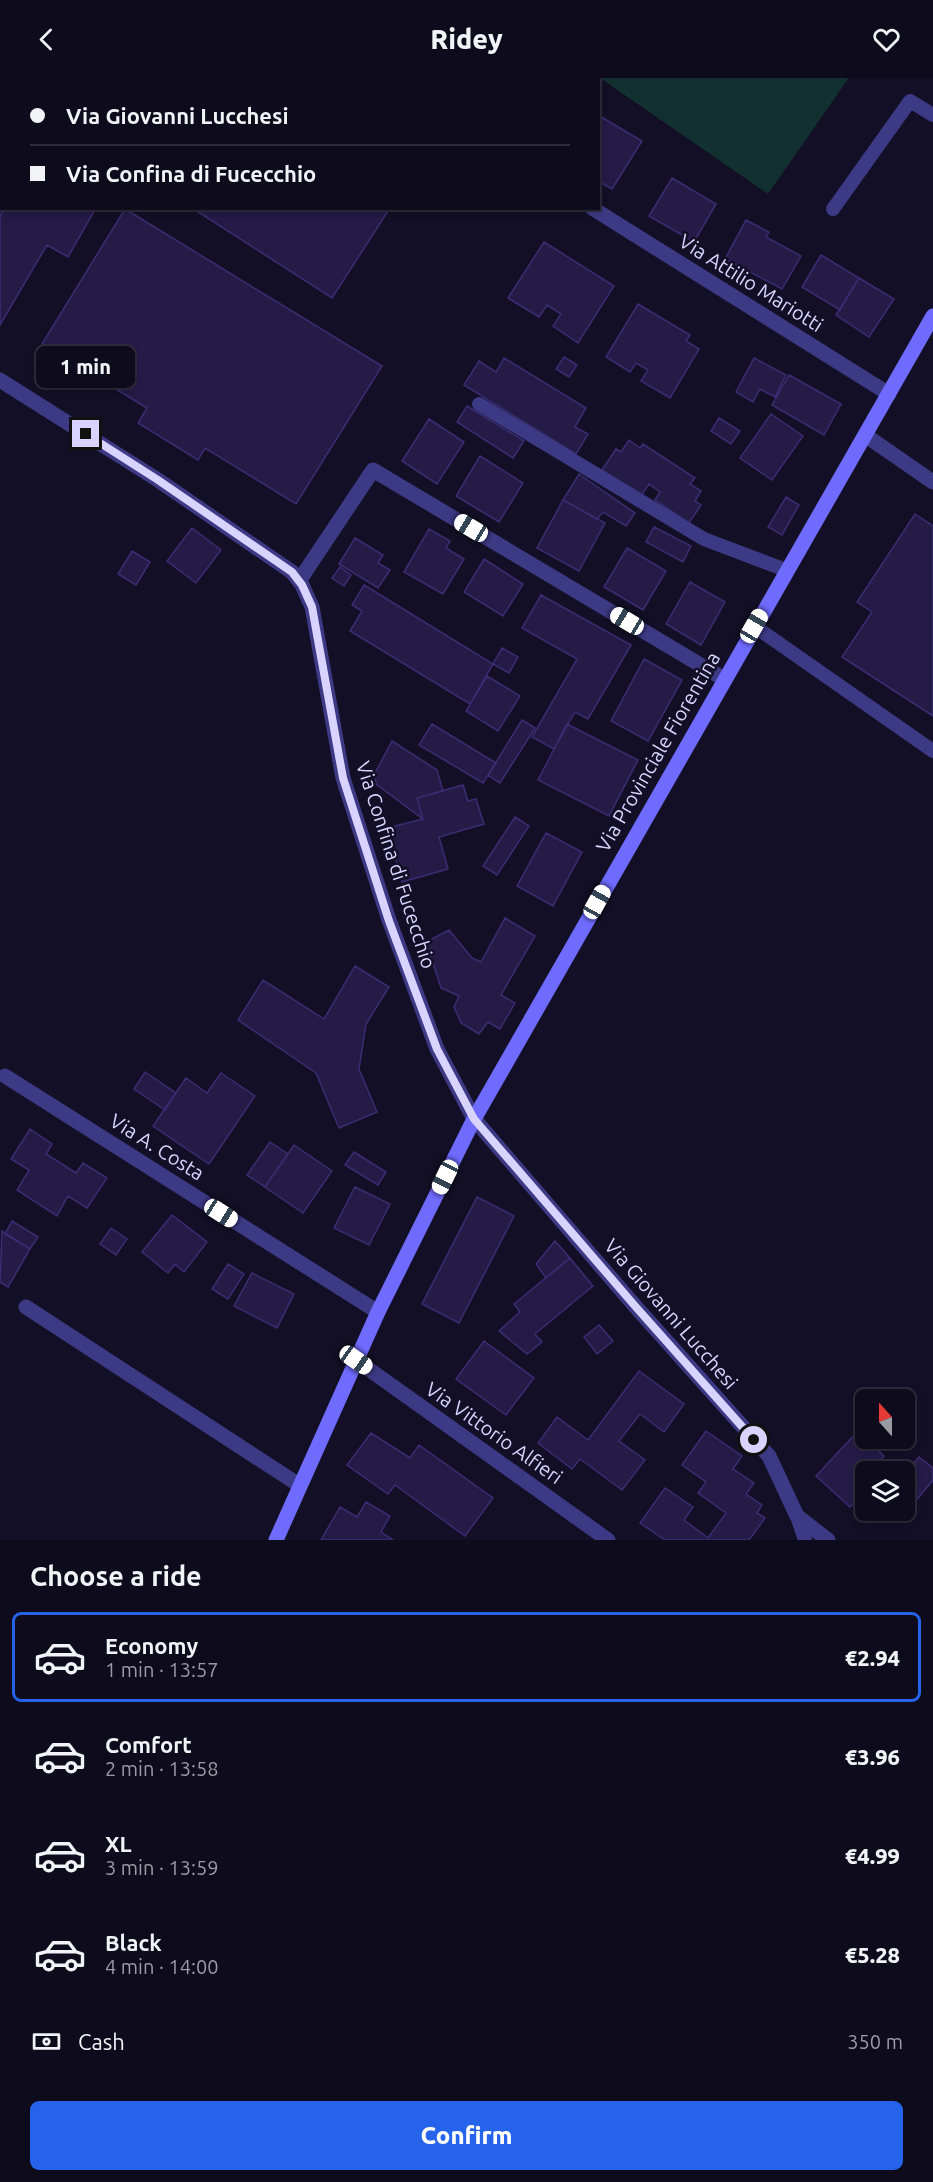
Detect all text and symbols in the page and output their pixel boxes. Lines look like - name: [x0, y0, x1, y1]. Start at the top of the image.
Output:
- icon: back: [30, 23, 63, 56]
- icon: heart: [870, 23, 903, 56]
- text: Ridey: [430, 24, 503, 54]
- text: Via Giovanni Lucchesi: [66, 103, 289, 128]
- text: Via Confina di Fucecchio: [66, 161, 316, 186]
- street label: Via Attilio Mariotti: [675, 229, 827, 336]
- callout: 1 min: [36, 347, 136, 389]
- text: 1 min: [60, 355, 111, 378]
- route end: [72, 420, 99, 447]
- car: [451, 511, 491, 545]
- car: [607, 604, 647, 638]
- car: [737, 606, 771, 646]
- street label: Via Provinciale Fiorentina: [591, 648, 724, 856]
- street label: Via Confina di Fucecchio: [352, 758, 441, 971]
- car: [580, 882, 614, 922]
- street label: Via A. Costa: [106, 1109, 209, 1185]
- car: [429, 1157, 461, 1197]
- car: [201, 1196, 241, 1230]
- street label: Via Giovanni Lucchesi: [600, 1234, 743, 1393]
- car: [336, 1342, 376, 1378]
- street label: Via Vittorio Alfieri: [422, 1377, 567, 1488]
- north arrow: [855, 1389, 915, 1449]
- map controls: [855, 1389, 915, 1521]
- route start: [740, 1426, 767, 1453]
- button: layers: [855, 1461, 915, 1521]
- text: Choose a ride: [30, 1561, 202, 1591]
- icon: car: [33, 1630, 87, 1684]
- text: Economy: [105, 1633, 198, 1658]
- text: €2.94: [845, 1645, 900, 1670]
- text: 1 min · 13:57: [105, 1658, 219, 1681]
- icon: car: [33, 1729, 87, 1783]
- text: Comfort: [105, 1732, 192, 1757]
- text: €3.96: [845, 1744, 900, 1769]
- text: 2 min · 13:58: [105, 1757, 219, 1780]
- icon: car: [33, 1828, 87, 1882]
- text: XL: [105, 1831, 132, 1856]
- text: €4.99: [845, 1843, 900, 1868]
- text: 3 min · 13:59: [105, 1856, 219, 1879]
- icon: car: [33, 1927, 87, 1981]
- text: Black: [105, 1930, 162, 1955]
- text: €5.28: [845, 1942, 900, 1967]
- text: 4 min · 14:00: [105, 1955, 219, 1978]
- icon: cash: [30, 2025, 63, 2058]
- text: Cash: [78, 2029, 125, 2054]
- text: 350 m: [847, 2030, 903, 2053]
- button: Confirm: [30, 2101, 903, 2170]

